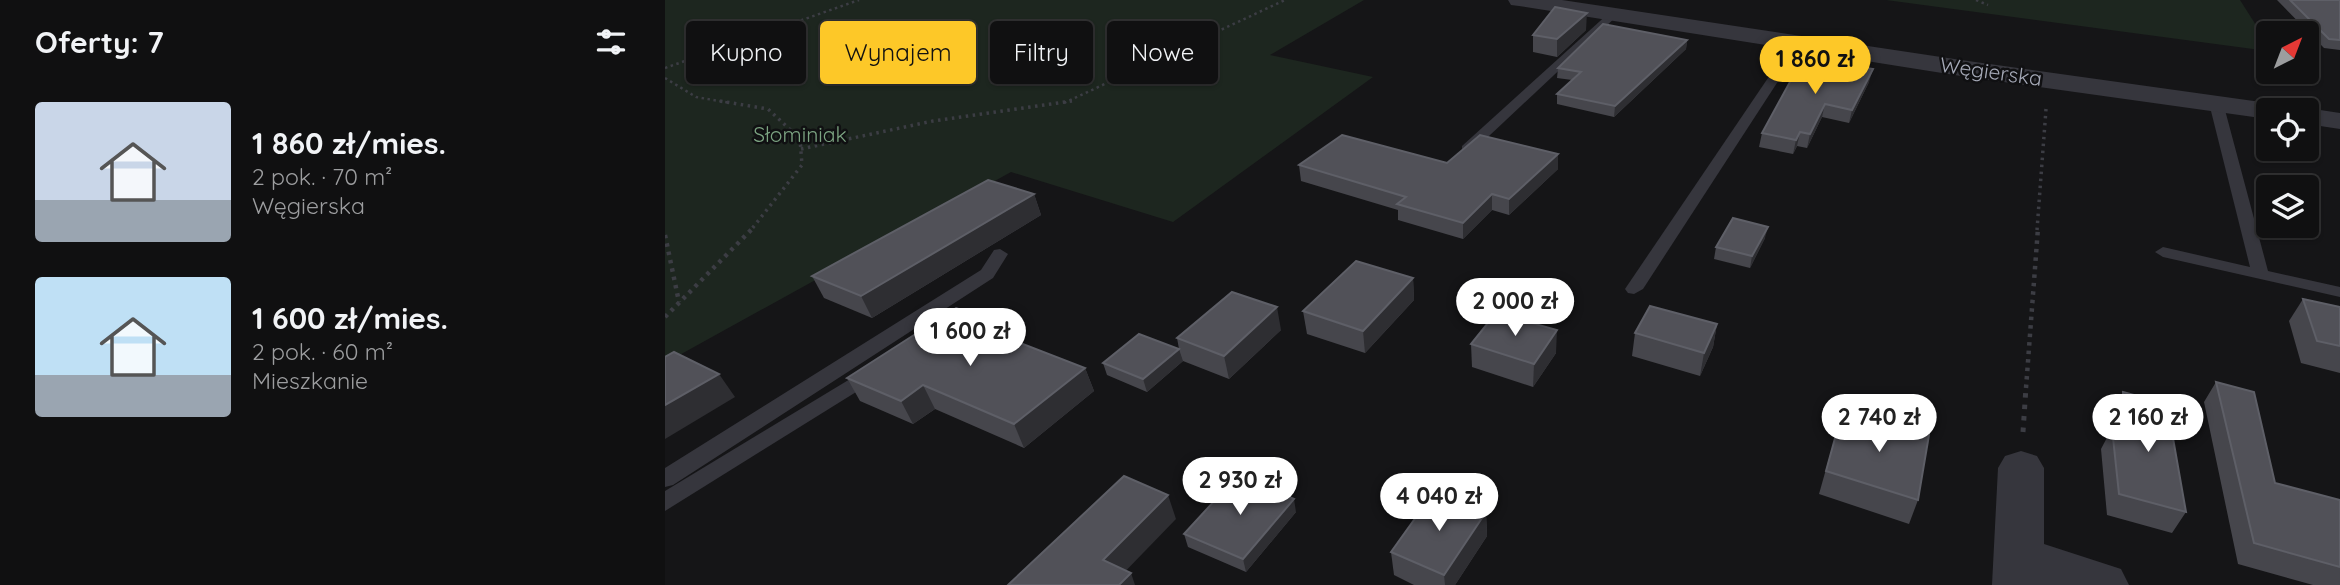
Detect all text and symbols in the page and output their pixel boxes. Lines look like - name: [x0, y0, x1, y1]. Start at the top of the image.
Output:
- chip: Kupno: [686, 21, 806, 84]
- chip: Wynajem: [820, 21, 976, 84]
- chip: Filtry: [990, 21, 1093, 84]
- chip: Nowe: [1107, 21, 1218, 84]
- north arrow: [2256, 21, 2319, 84]
- map controls: [2256, 21, 2319, 238]
- text: Oferty: 7: [35, 23, 164, 61]
- icon: filters: [592, 23, 630, 61]
- pin: 1 860 zł: [1743, 36, 1887, 96]
- text: 1 860 zł: [1776, 44, 1854, 73]
- street label: Węgierska: [1938, 51, 2044, 91]
- button: locate: [2256, 98, 2319, 161]
- park label: Słominiak: [753, 121, 847, 147]
- text: 1 860 zł/mies.: [252, 124, 446, 162]
- icon: home: [91, 130, 175, 214]
- text: 2 pok. · 70 m²: [252, 162, 392, 191]
- button: layers: [2256, 175, 2319, 238]
- text: Węgierska: [252, 191, 365, 220]
- pin: 2 000 zł: [1443, 278, 1587, 338]
- text: 2 000 zł: [1472, 286, 1558, 315]
- text: 1 600 zł/mies.: [252, 299, 448, 337]
- icon: home: [91, 305, 175, 389]
- pin: 1 600 zł: [898, 308, 1042, 368]
- text: 1 600 zł: [930, 316, 1010, 345]
- text: 2 pok. · 60 m²: [252, 337, 393, 366]
- text: Mieszkanie: [252, 366, 368, 395]
- pin: 2 740 zł: [1807, 394, 1951, 454]
- pin: 2 160 zł: [2076, 394, 2220, 454]
- text: 2 740 zł: [1838, 402, 1920, 431]
- text: 2 160 zł: [2108, 402, 2188, 431]
- pin: 2 930 zł: [1168, 458, 1312, 517]
- text: 2 930 zł: [1199, 465, 1281, 494]
- pin: 4 040 zł: [1367, 474, 1511, 533]
- text: 4 040 zł: [1396, 481, 1482, 510]

